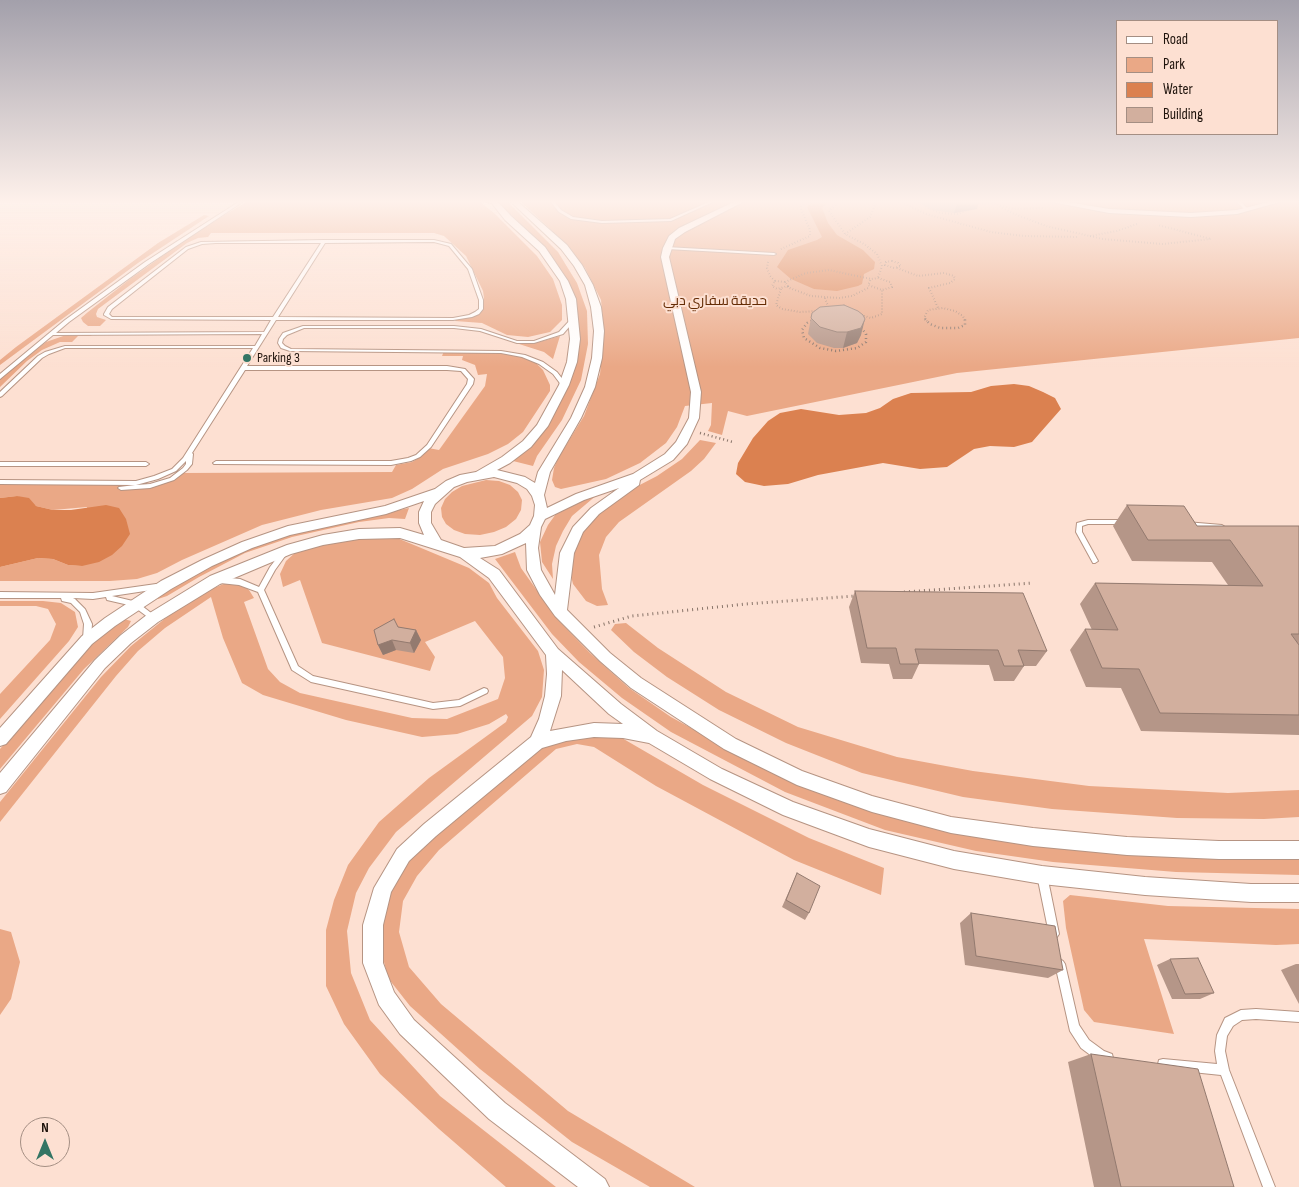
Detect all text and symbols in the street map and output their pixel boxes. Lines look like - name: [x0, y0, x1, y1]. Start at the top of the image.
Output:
- legend: [1116, 20, 1279, 135]
- text: Road: [1163, 30, 1188, 49]
- text: Park: [1163, 55, 1185, 74]
- text: Water: [1163, 80, 1193, 99]
- text: Building: [1163, 105, 1203, 124]
- park label: حديقة سفاري دبي: [663, 293, 767, 309]
- place label: Parking 3: [257, 350, 300, 366]
- marker: Parking 3: [241, 352, 253, 364]
- north arrow: [20, 1117, 70, 1167]
- text: N: [41, 1119, 49, 1136]

